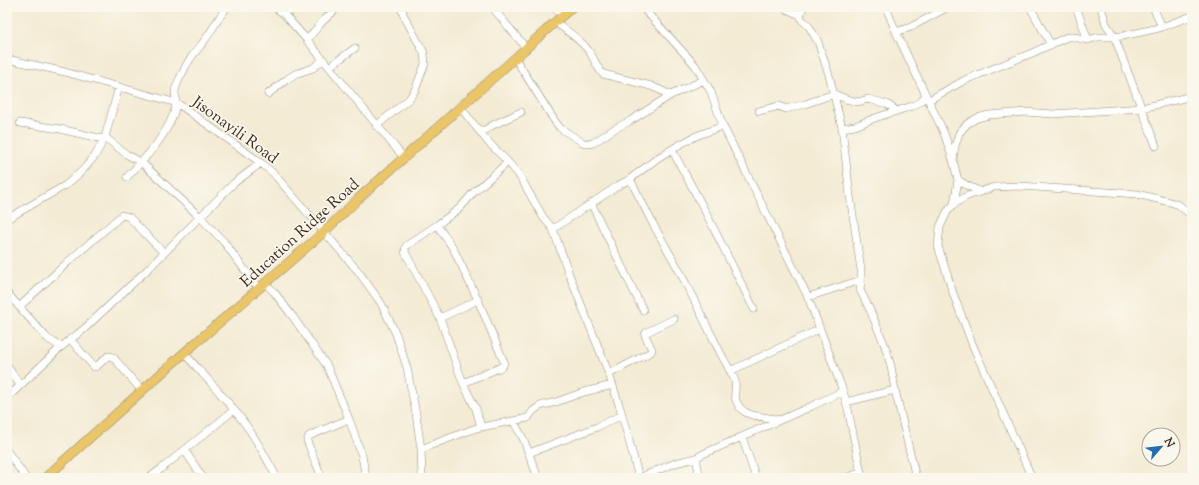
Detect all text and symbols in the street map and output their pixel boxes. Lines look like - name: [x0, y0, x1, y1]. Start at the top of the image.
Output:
- street label: Jisonayili Road: [186, 91, 282, 170]
- street label: Education Ridge Road: [236, 174, 365, 294]
- north arrow: [1141, 427, 1181, 467]
- text: N: [1159, 434, 1178, 451]

